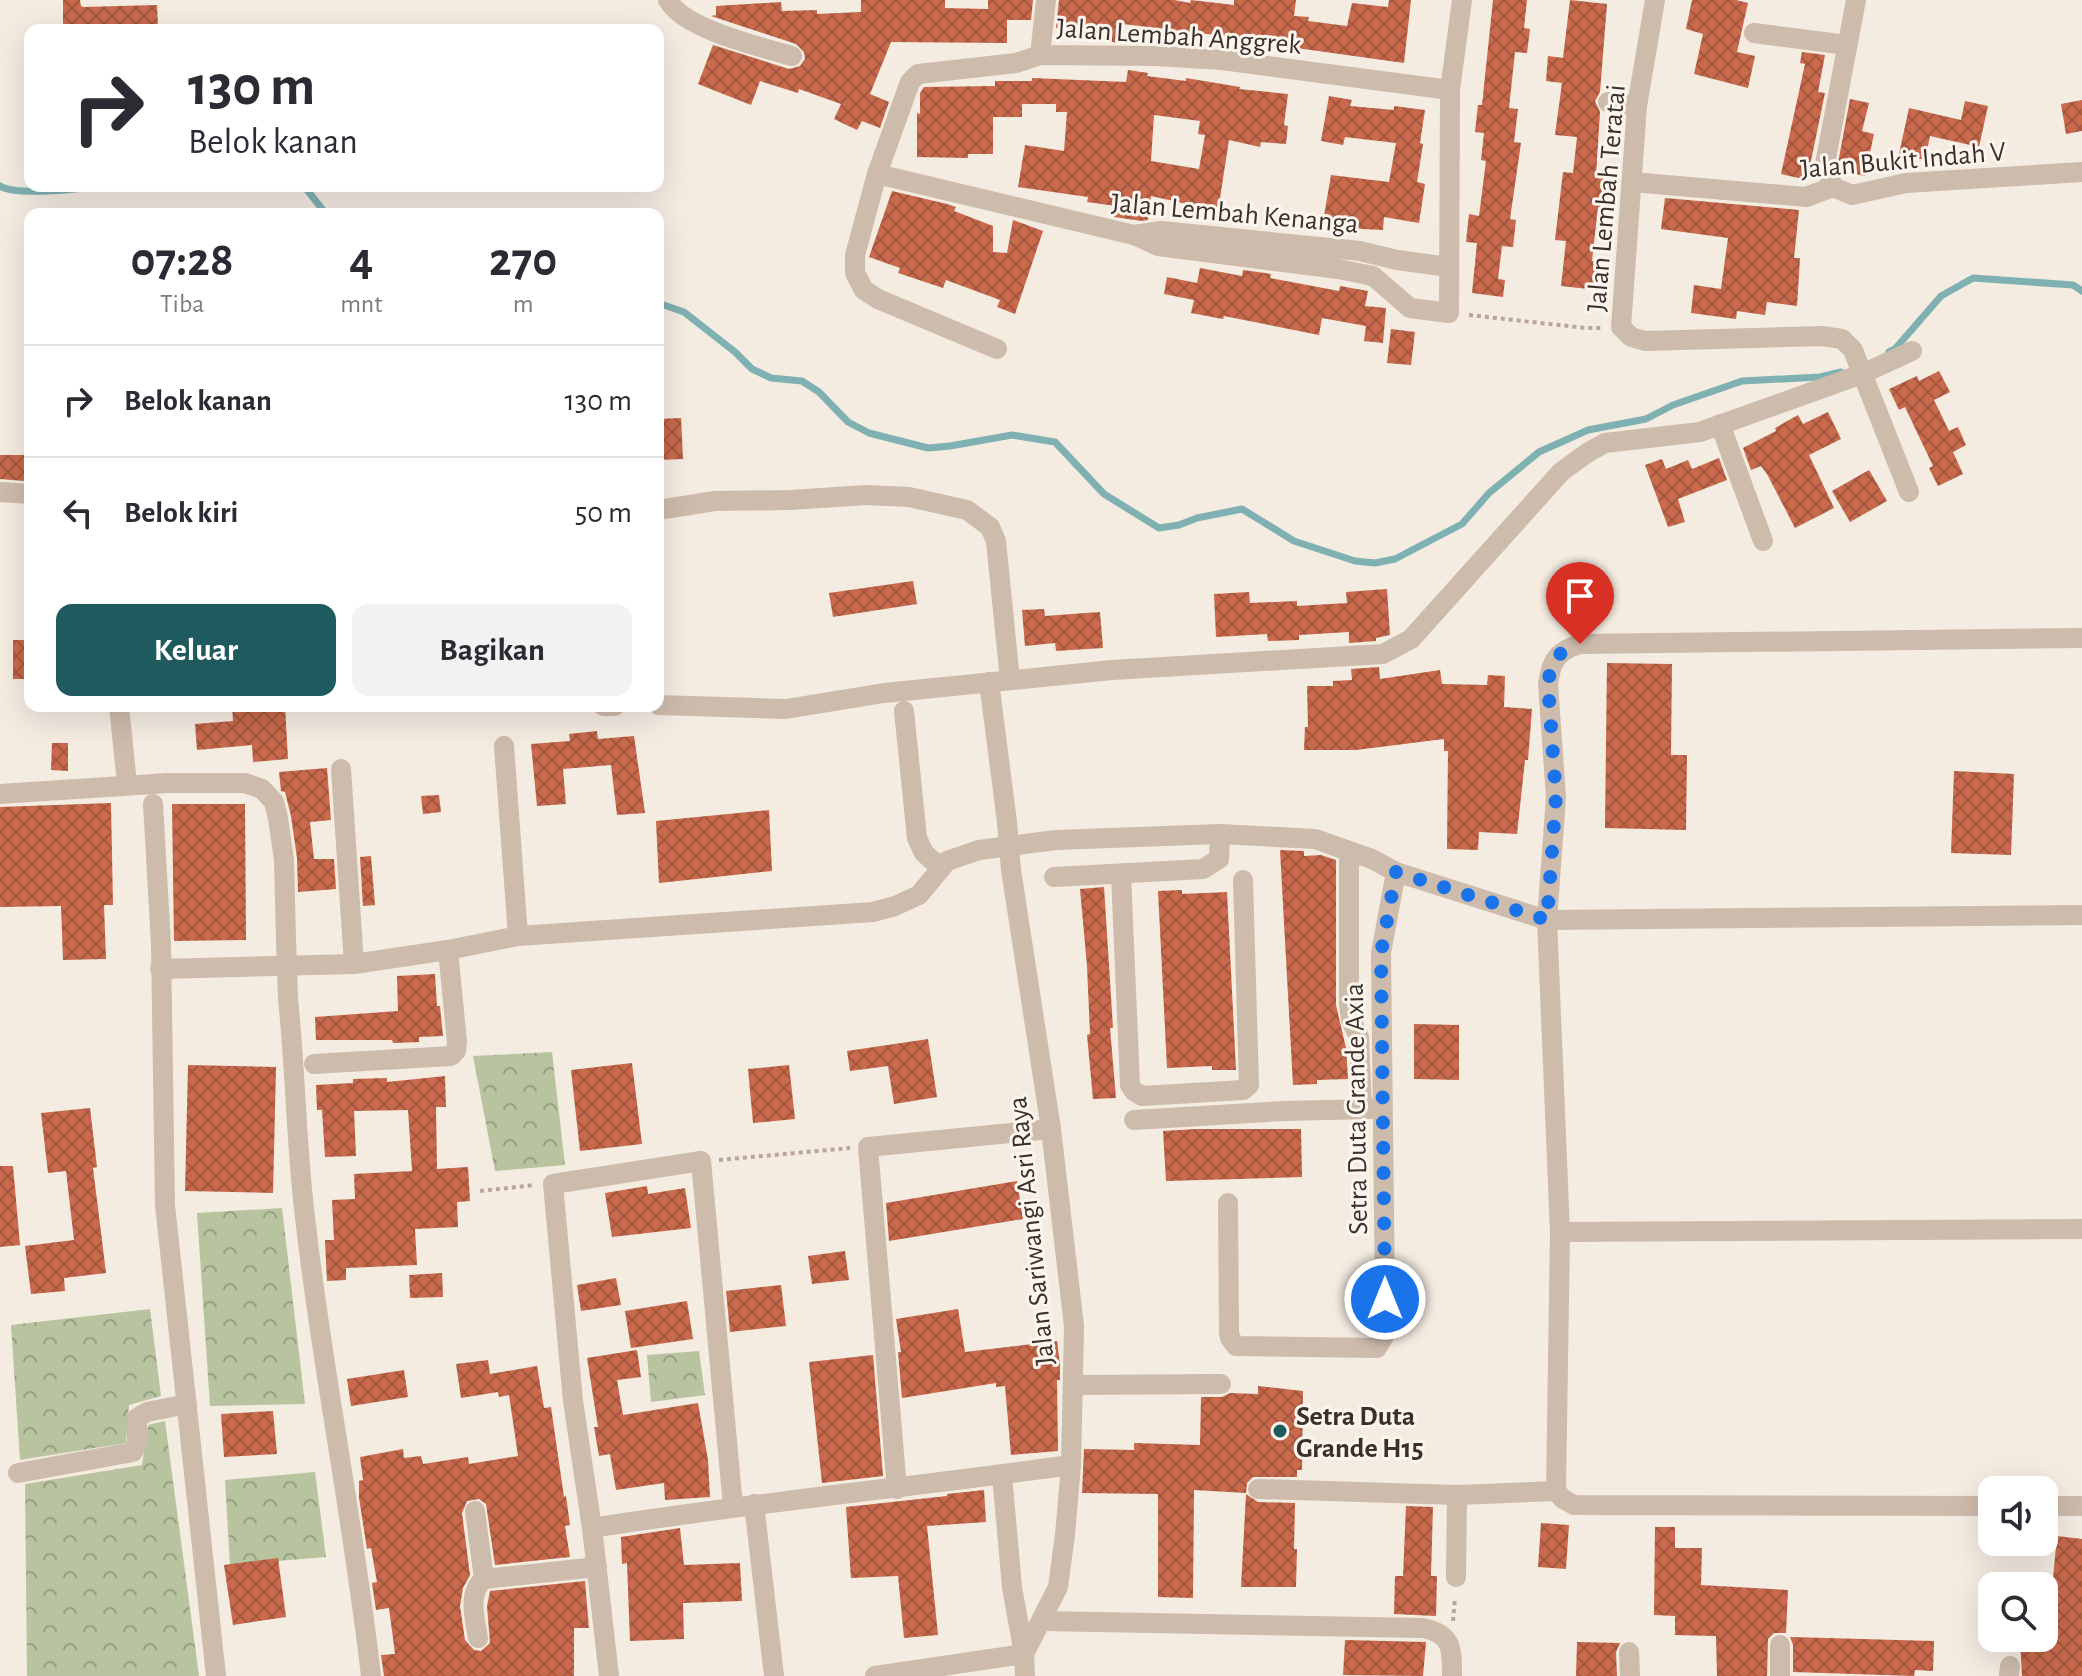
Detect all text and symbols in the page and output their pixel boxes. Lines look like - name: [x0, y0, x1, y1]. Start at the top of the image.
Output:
- street label: Jalan Lembah Anggrek: [1056, 14, 1302, 60]
- icon: right: [56, 56, 160, 160]
- text: 130 m: [188, 59, 315, 115]
- street label: Jalan Lembah Teratai: [1583, 83, 1631, 313]
- text: Belok kanan: [188, 124, 358, 160]
- street label: Jalan Bukit Indah V: [1799, 138, 2007, 184]
- street label: Jalan Lembah Kenanga: [1110, 189, 1360, 239]
- text: 07:28: [131, 237, 234, 285]
- text: 4: [349, 237, 373, 285]
- text: 270: [489, 237, 557, 285]
- text: Tiba: [160, 291, 204, 317]
- text: mnt: [340, 291, 382, 317]
- text: m: [513, 291, 534, 317]
- icon: right: [56, 379, 100, 423]
- text: Belok kanan: [124, 386, 272, 416]
- text: 130 m: [565, 386, 632, 416]
- icon: left: [56, 491, 100, 535]
- text: Belok kiri: [124, 498, 238, 528]
- text: 50 m: [575, 498, 632, 528]
- pin: [1546, 562, 1614, 644]
- icon: arrive: [1558, 574, 1602, 618]
- button: Keluar: [56, 604, 336, 696]
- button: Bagikan: [352, 604, 632, 696]
- street label: Setra Duta Grande Axia: [1341, 983, 1373, 1235]
- street label: Jalan Sariwangi Asri Raya: [1004, 1095, 1060, 1367]
- position arrow: [1343, 1257, 1427, 1341]
- place label: Setra Duta Grande H15: [1296, 1403, 1424, 1463]
- marker: Setra Duta Grande H15: [1271, 1422, 1289, 1440]
- map controls: [1978, 1476, 2058, 1652]
- button: sound: [1978, 1476, 2058, 1556]
- button: search: [1978, 1572, 2058, 1652]

